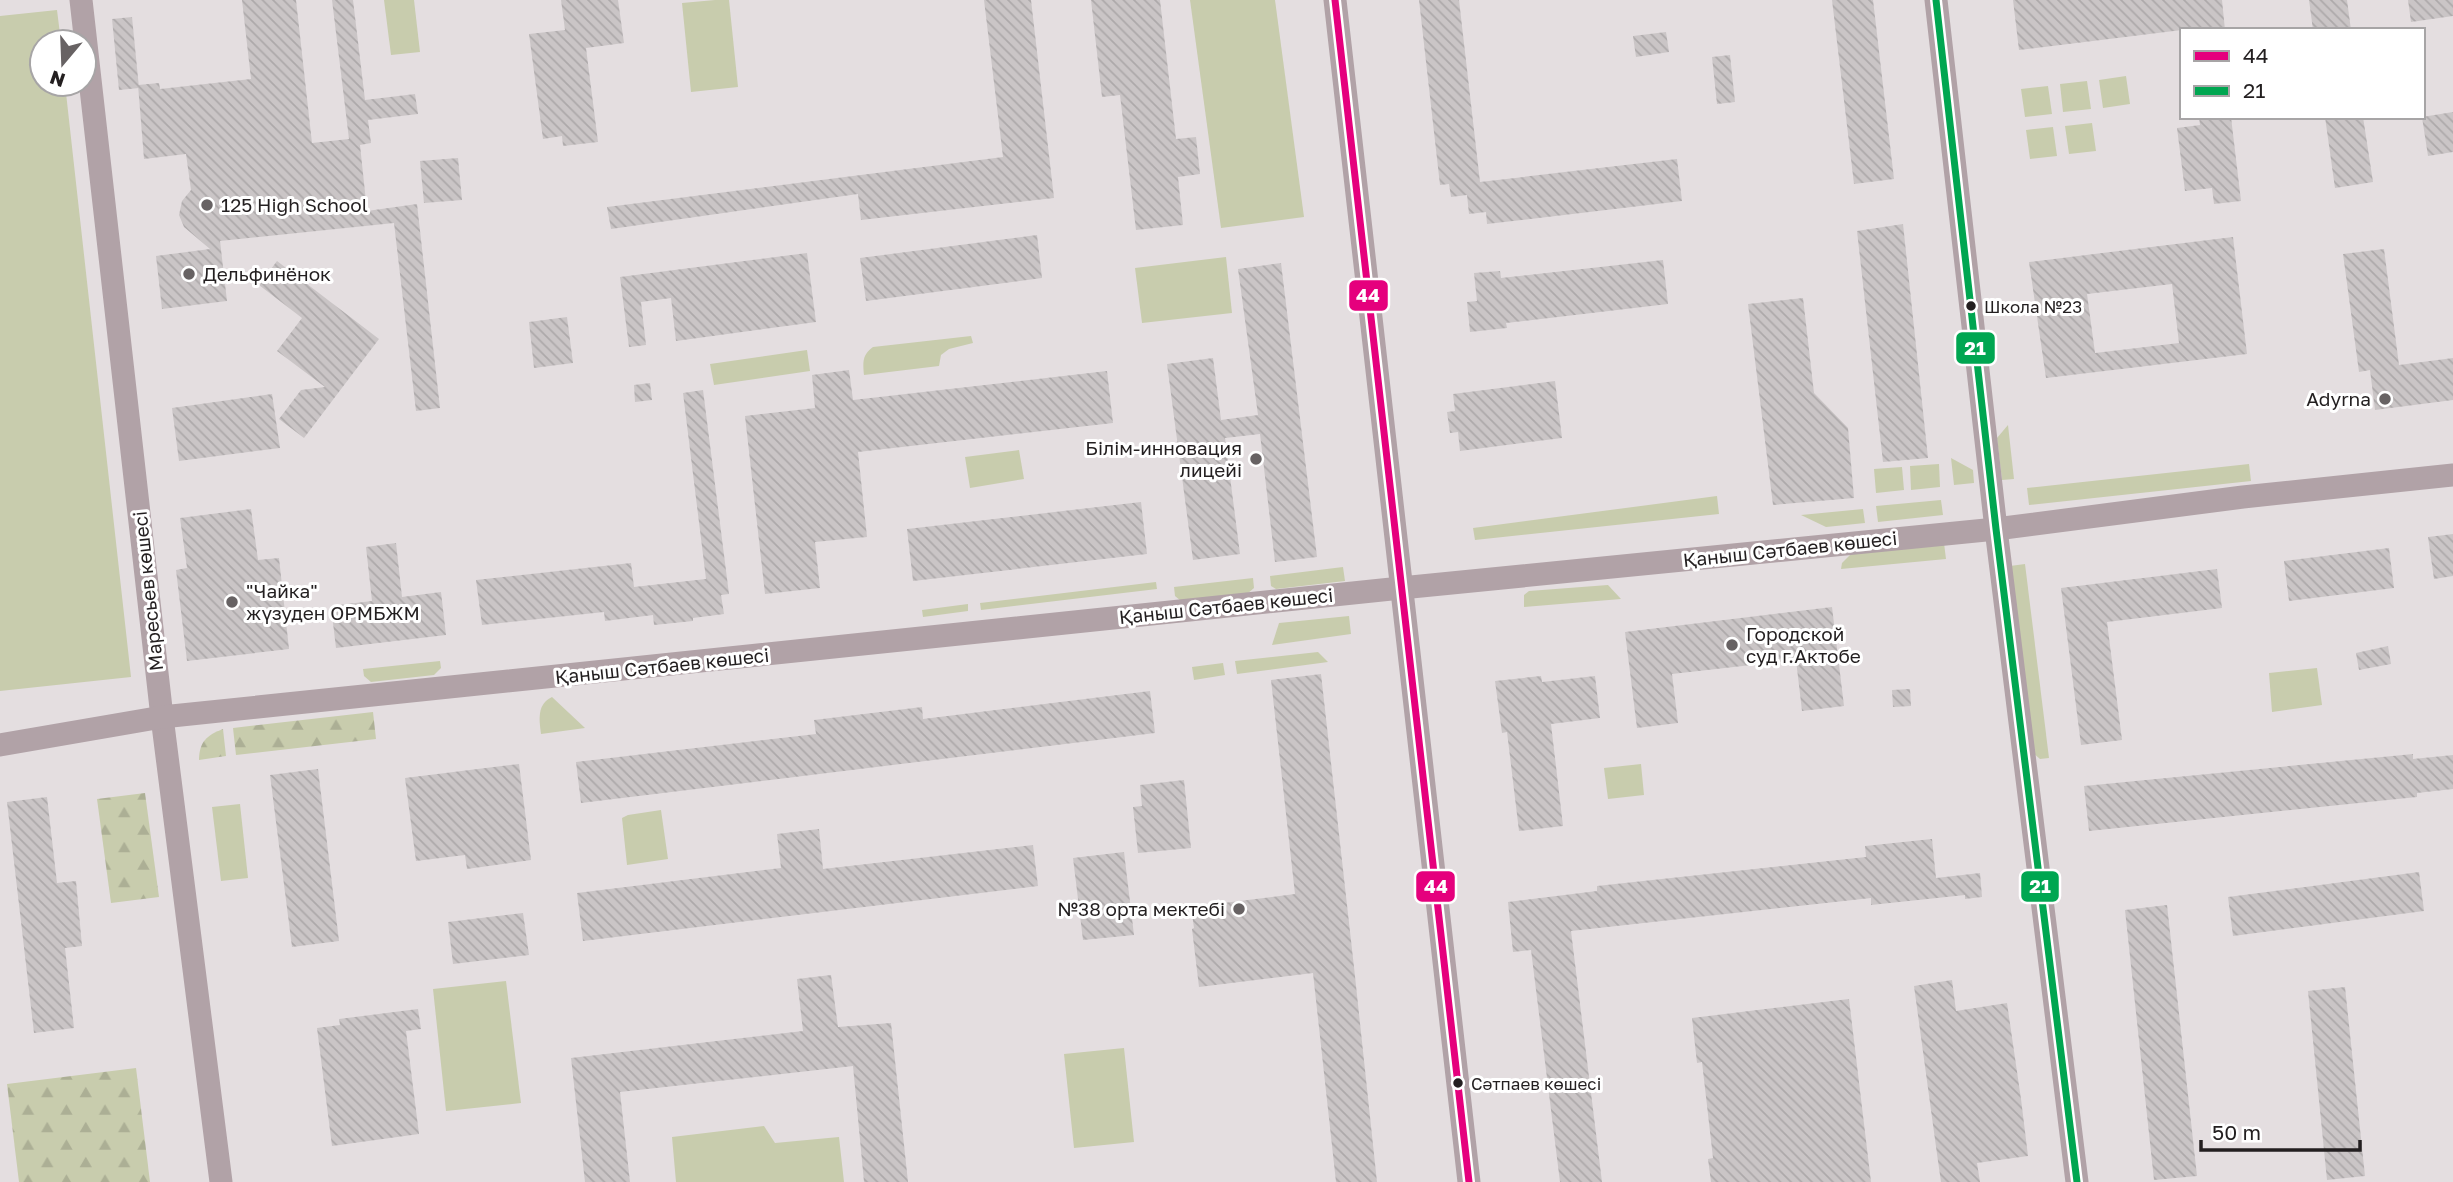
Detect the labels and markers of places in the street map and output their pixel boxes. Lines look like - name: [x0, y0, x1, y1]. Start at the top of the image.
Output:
- place label: 125 High School: [221, 193, 368, 216]
- marker: 125 High School: [199, 197, 215, 213]
- place label: Дельфинёнок: [203, 262, 331, 285]
- marker: Дельфинёнок: [181, 266, 197, 282]
- place label: Школа №23: [1984, 296, 2082, 317]
- marker: Школа №23: [1964, 299, 1978, 313]
- place label: Adyrna: [2306, 387, 2371, 410]
- marker: Adyrna: [2377, 391, 2393, 407]
- place label: Білім-инновация лицейі: [1085, 436, 1242, 481]
- marker: Білім-инновация лицейі: [1248, 451, 1264, 467]
- place label: "Чайка" жүзуден ОРМБЖМ: [246, 579, 420, 624]
- marker: "Чайка" жүзуден ОРМБЖМ: [224, 594, 240, 610]
- place label: Городской суд г.Актобе: [1746, 622, 1861, 667]
- marker: Городской суд г.Актобе: [1724, 637, 1740, 653]
- place label: №38 орта мектебі: [1057, 897, 1225, 920]
- marker: №38 орта мектебі: [1231, 901, 1247, 917]
- place label: Сәтпаев көшесі: [1471, 1073, 1601, 1094]
- marker: Сәтпаев көшесі: [1451, 1076, 1465, 1090]

